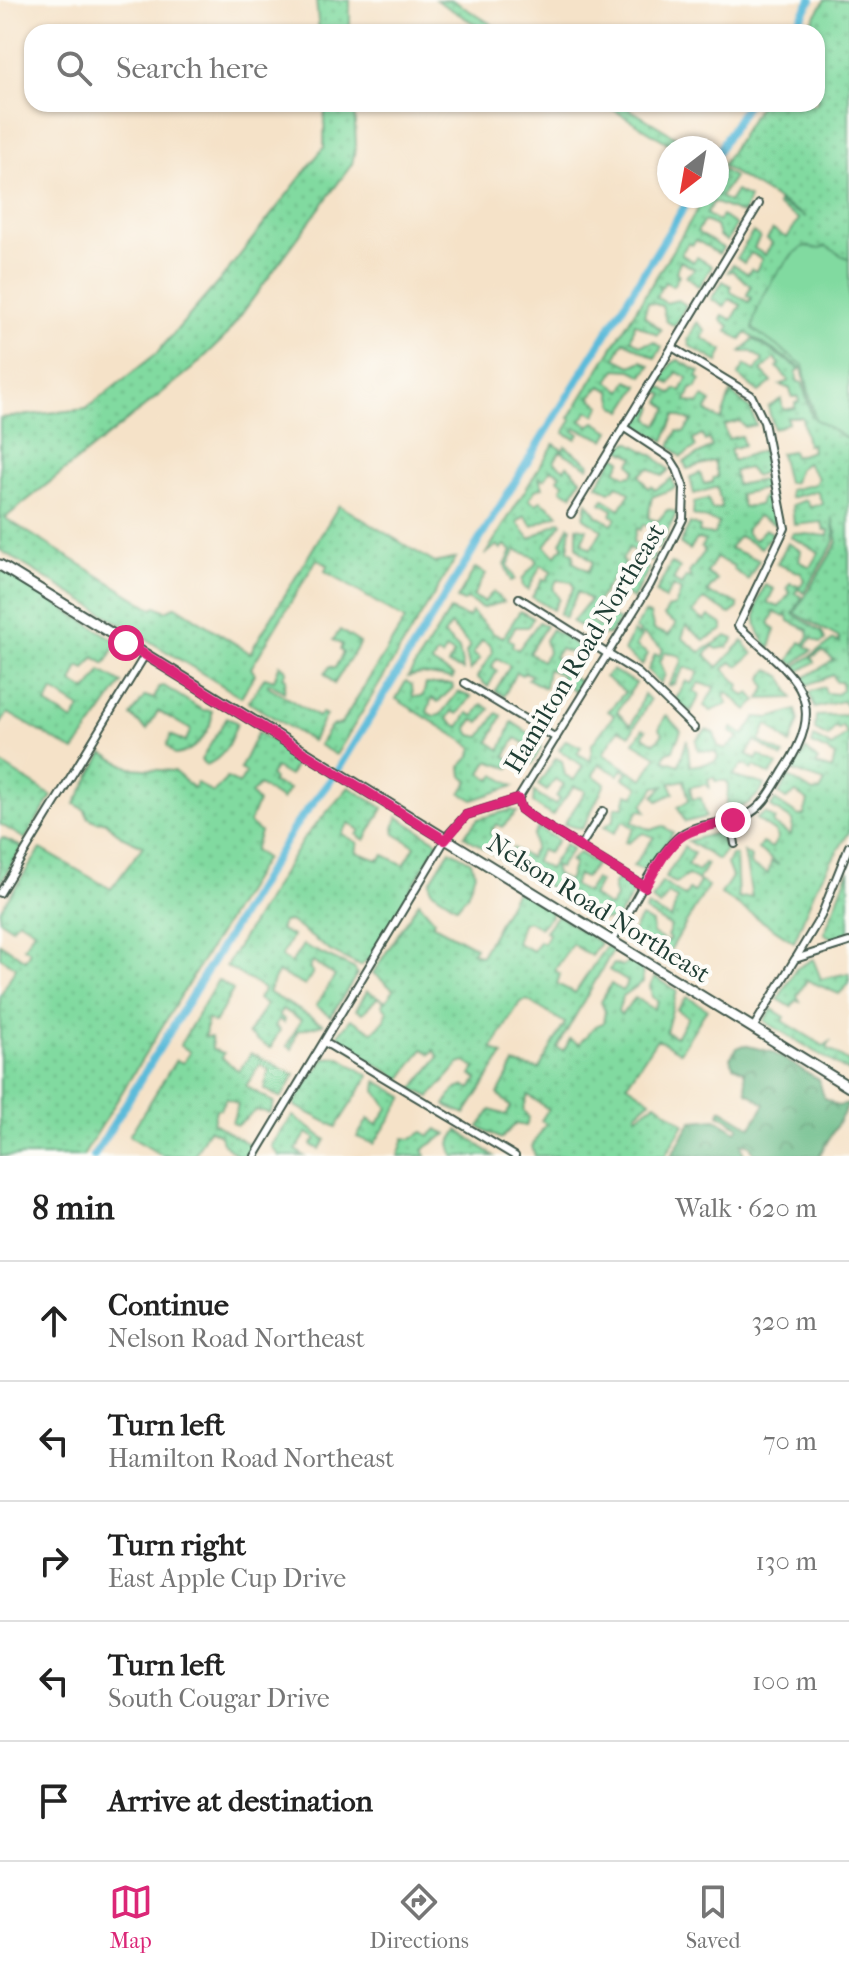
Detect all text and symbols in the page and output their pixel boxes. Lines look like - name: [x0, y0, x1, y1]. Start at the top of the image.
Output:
- search box: [24, 24, 825, 112]
- icon: search: [52, 46, 96, 90]
- text: Search here: [116, 51, 268, 86]
- north arrow: [657, 136, 729, 208]
- street label: Hamilton Road Northeast: [497, 517, 672, 779]
- route start: [108, 625, 144, 661]
- route end: [715, 802, 751, 838]
- street label: Nelson Road Northeast: [482, 827, 716, 990]
- text: 8 min: [32, 1188, 114, 1228]
- text: Walk · 620 m: [675, 1193, 817, 1224]
- text: Continue: [108, 1288, 229, 1323]
- icon: ahead: [32, 1299, 76, 1343]
- text: 320 m: [751, 1306, 817, 1337]
- text: Nelson Road Northeast: [108, 1323, 365, 1354]
- text: Turn left: [108, 1408, 225, 1443]
- icon: left: [32, 1419, 76, 1463]
- text: 70 m: [763, 1426, 817, 1457]
- text: Hamilton Road Northeast: [108, 1443, 394, 1474]
- text: Turn right: [108, 1528, 246, 1563]
- icon: right: [32, 1539, 76, 1583]
- text: 130 m: [756, 1546, 817, 1577]
- text: East Apple Cup Drive: [108, 1563, 346, 1594]
- text: Turn left: [108, 1648, 225, 1683]
- icon: left: [32, 1659, 76, 1703]
- text: 100 m: [752, 1666, 817, 1697]
- text: South Cougar Drive: [108, 1683, 330, 1714]
- icon: arrive: [32, 1779, 76, 1823]
- text: Arrive at destination: [108, 1784, 373, 1819]
- tab: Map: [109, 1880, 153, 1954]
- tab: Directions: [370, 1880, 469, 1954]
- tab: Saved: [686, 1880, 740, 1954]

